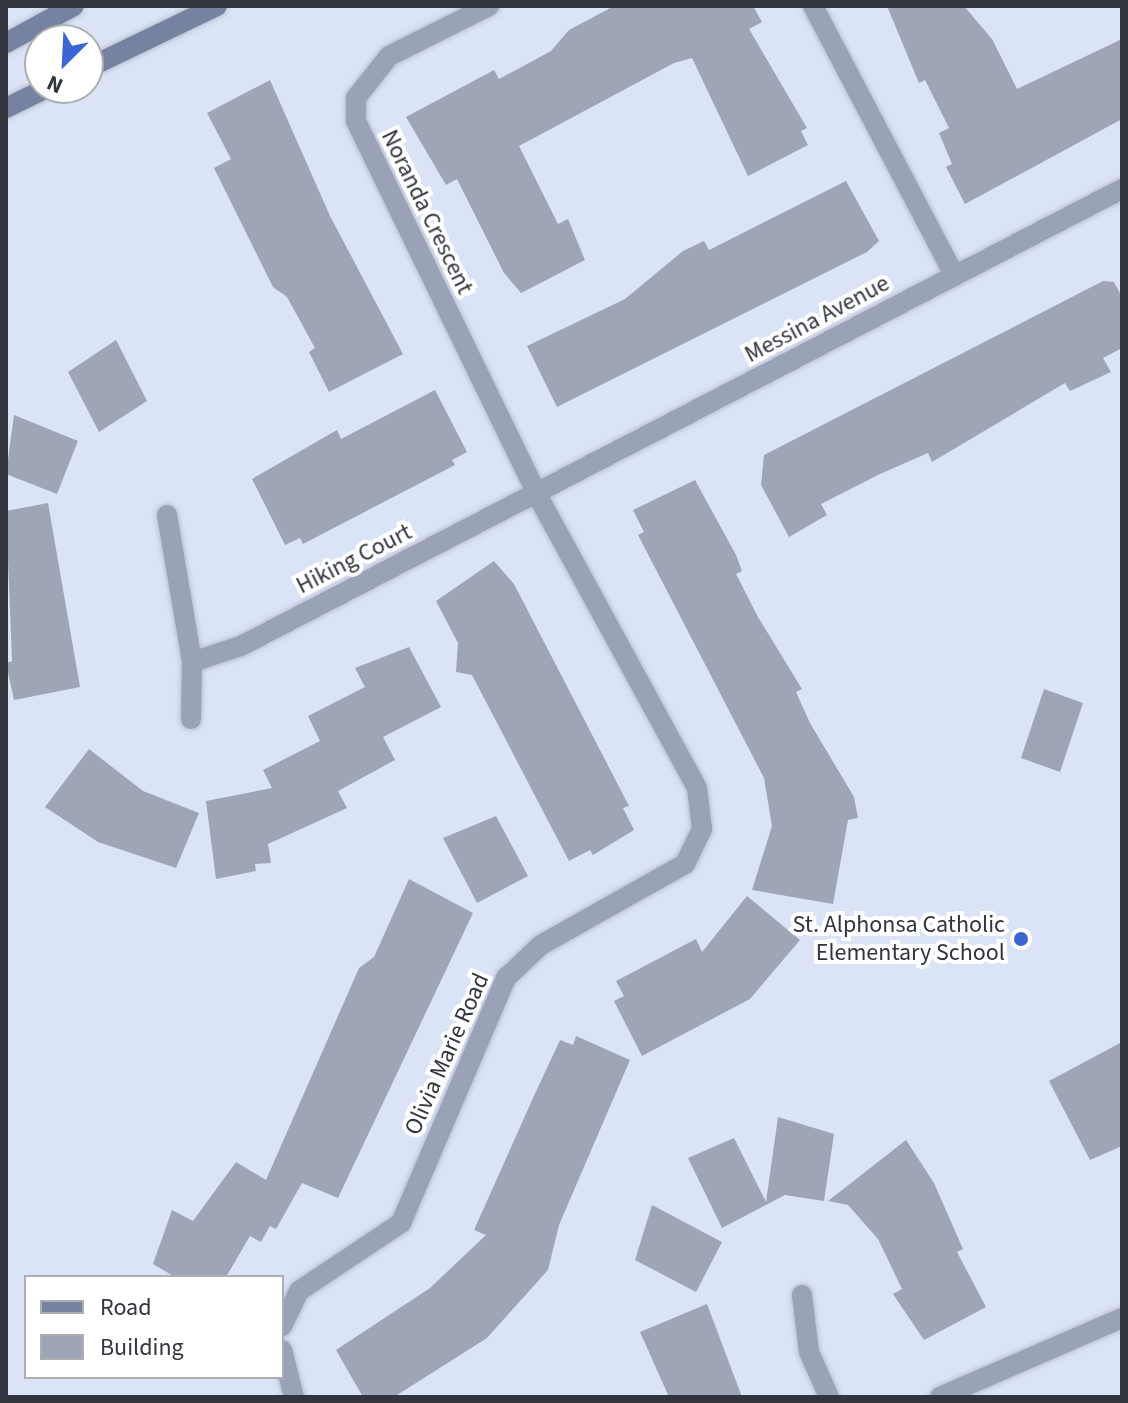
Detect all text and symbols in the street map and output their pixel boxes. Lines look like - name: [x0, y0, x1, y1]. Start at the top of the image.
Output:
- north arrow: [24, 24, 104, 104]
- text: N: [42, 67, 68, 102]
- street label: Noranda Crescent: [375, 125, 479, 299]
- street label: Messina Avenue: [740, 269, 894, 369]
- street label: Hiking Court: [292, 518, 416, 600]
- place label: St. Alphonsa Catholic Elementary School: [792, 911, 1005, 967]
- marker: St. Alphonsa Catholic Elementary School: [1012, 930, 1030, 948]
- street label: Olivia Marie Road: [398, 969, 496, 1139]
- legend: [24, 1275, 284, 1379]
- text: Road: [100, 1290, 152, 1325]
- text: Building: [100, 1330, 184, 1365]

